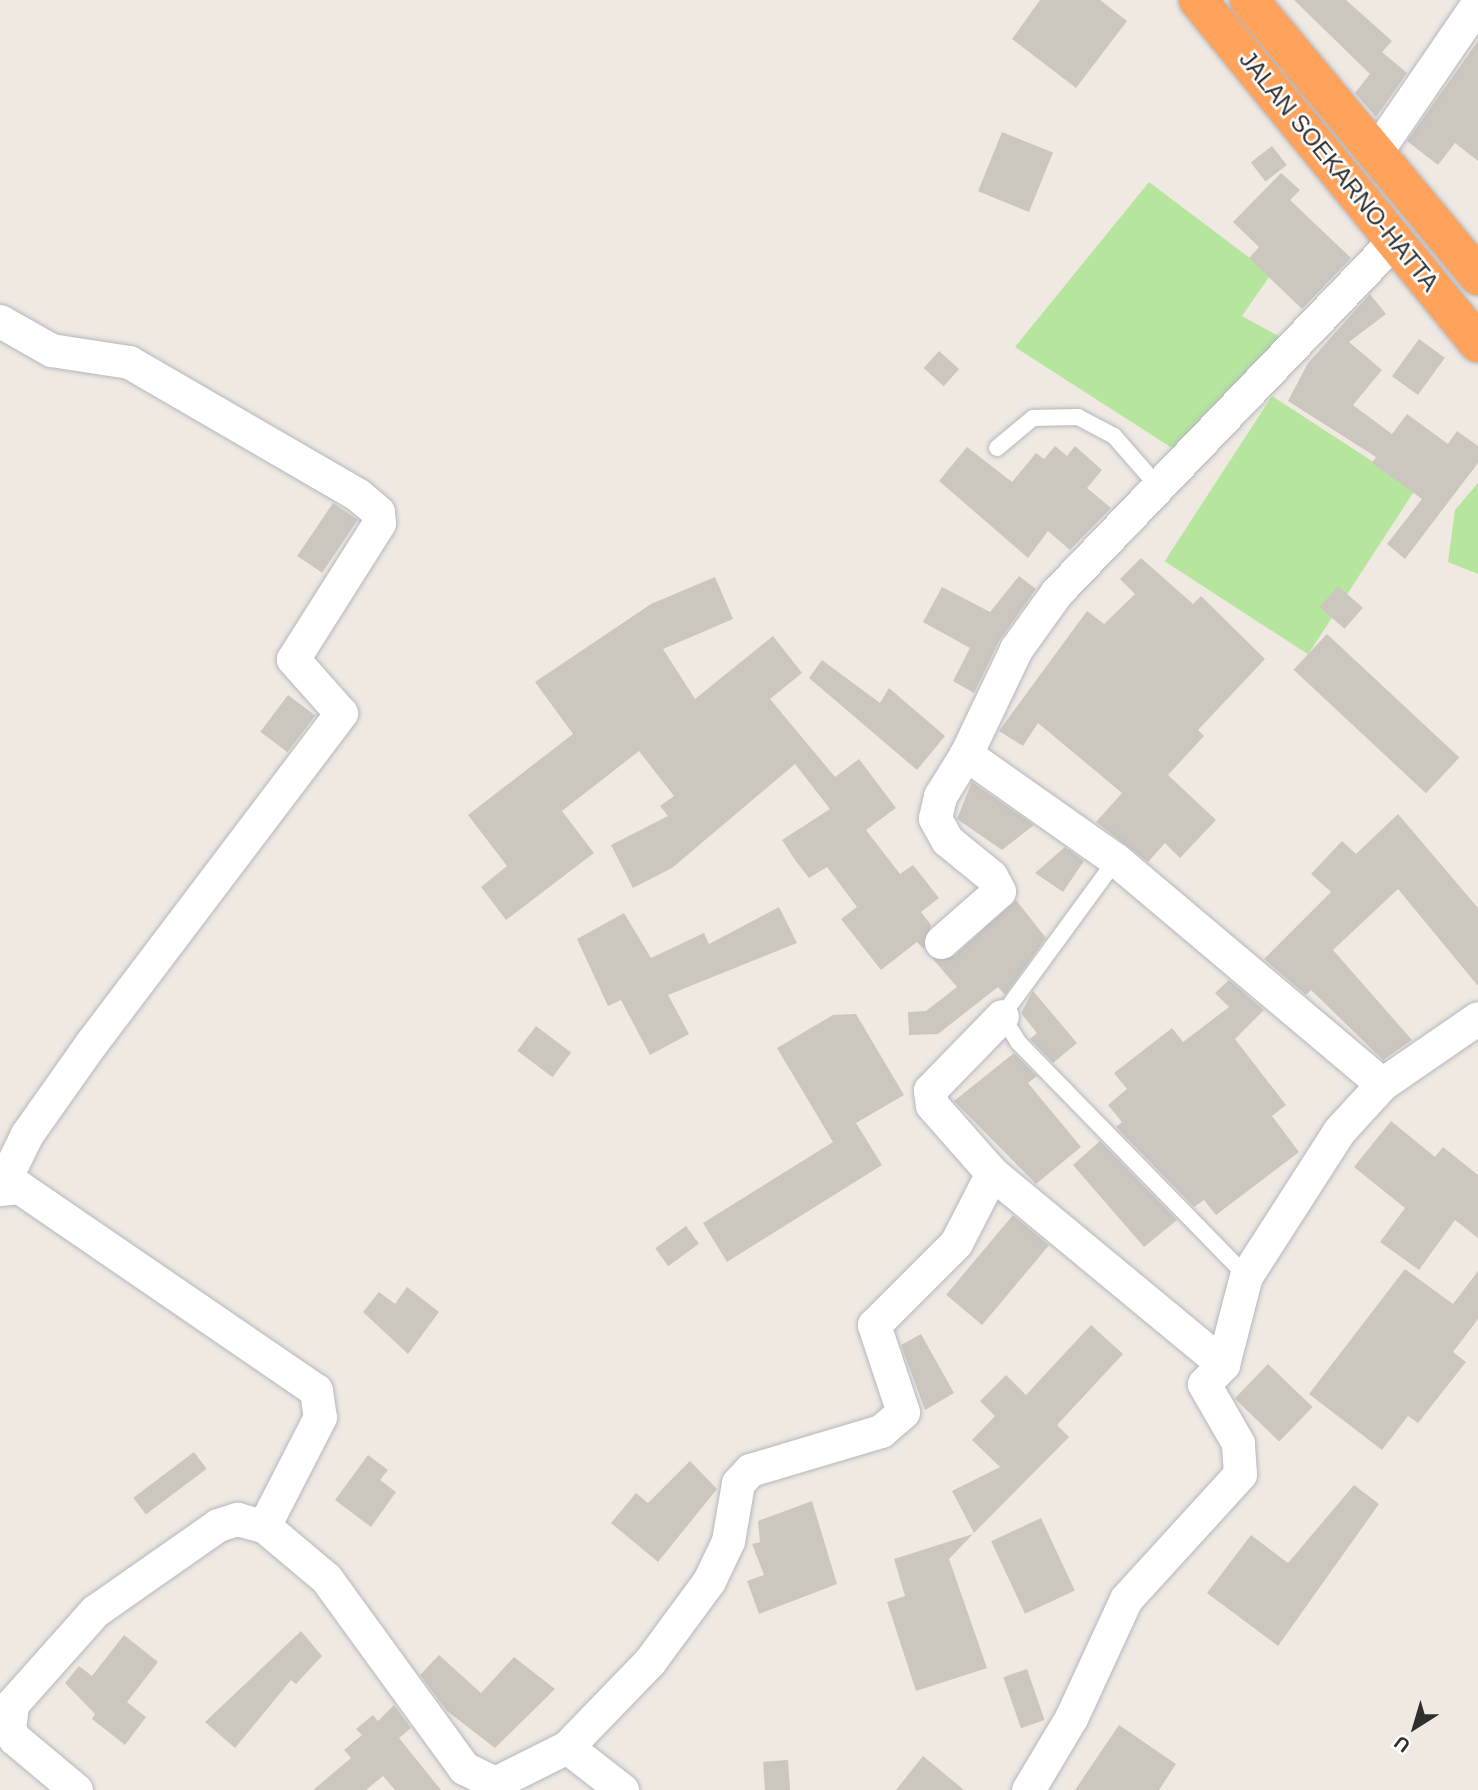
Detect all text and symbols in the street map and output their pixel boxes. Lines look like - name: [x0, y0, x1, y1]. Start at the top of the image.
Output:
- street label: JALAN SOEKARNO-HATTA: [1233, 45, 1445, 297]
- north arrow: [1380, 1692, 1450, 1762]
- text: U: [1390, 1732, 1414, 1757]

